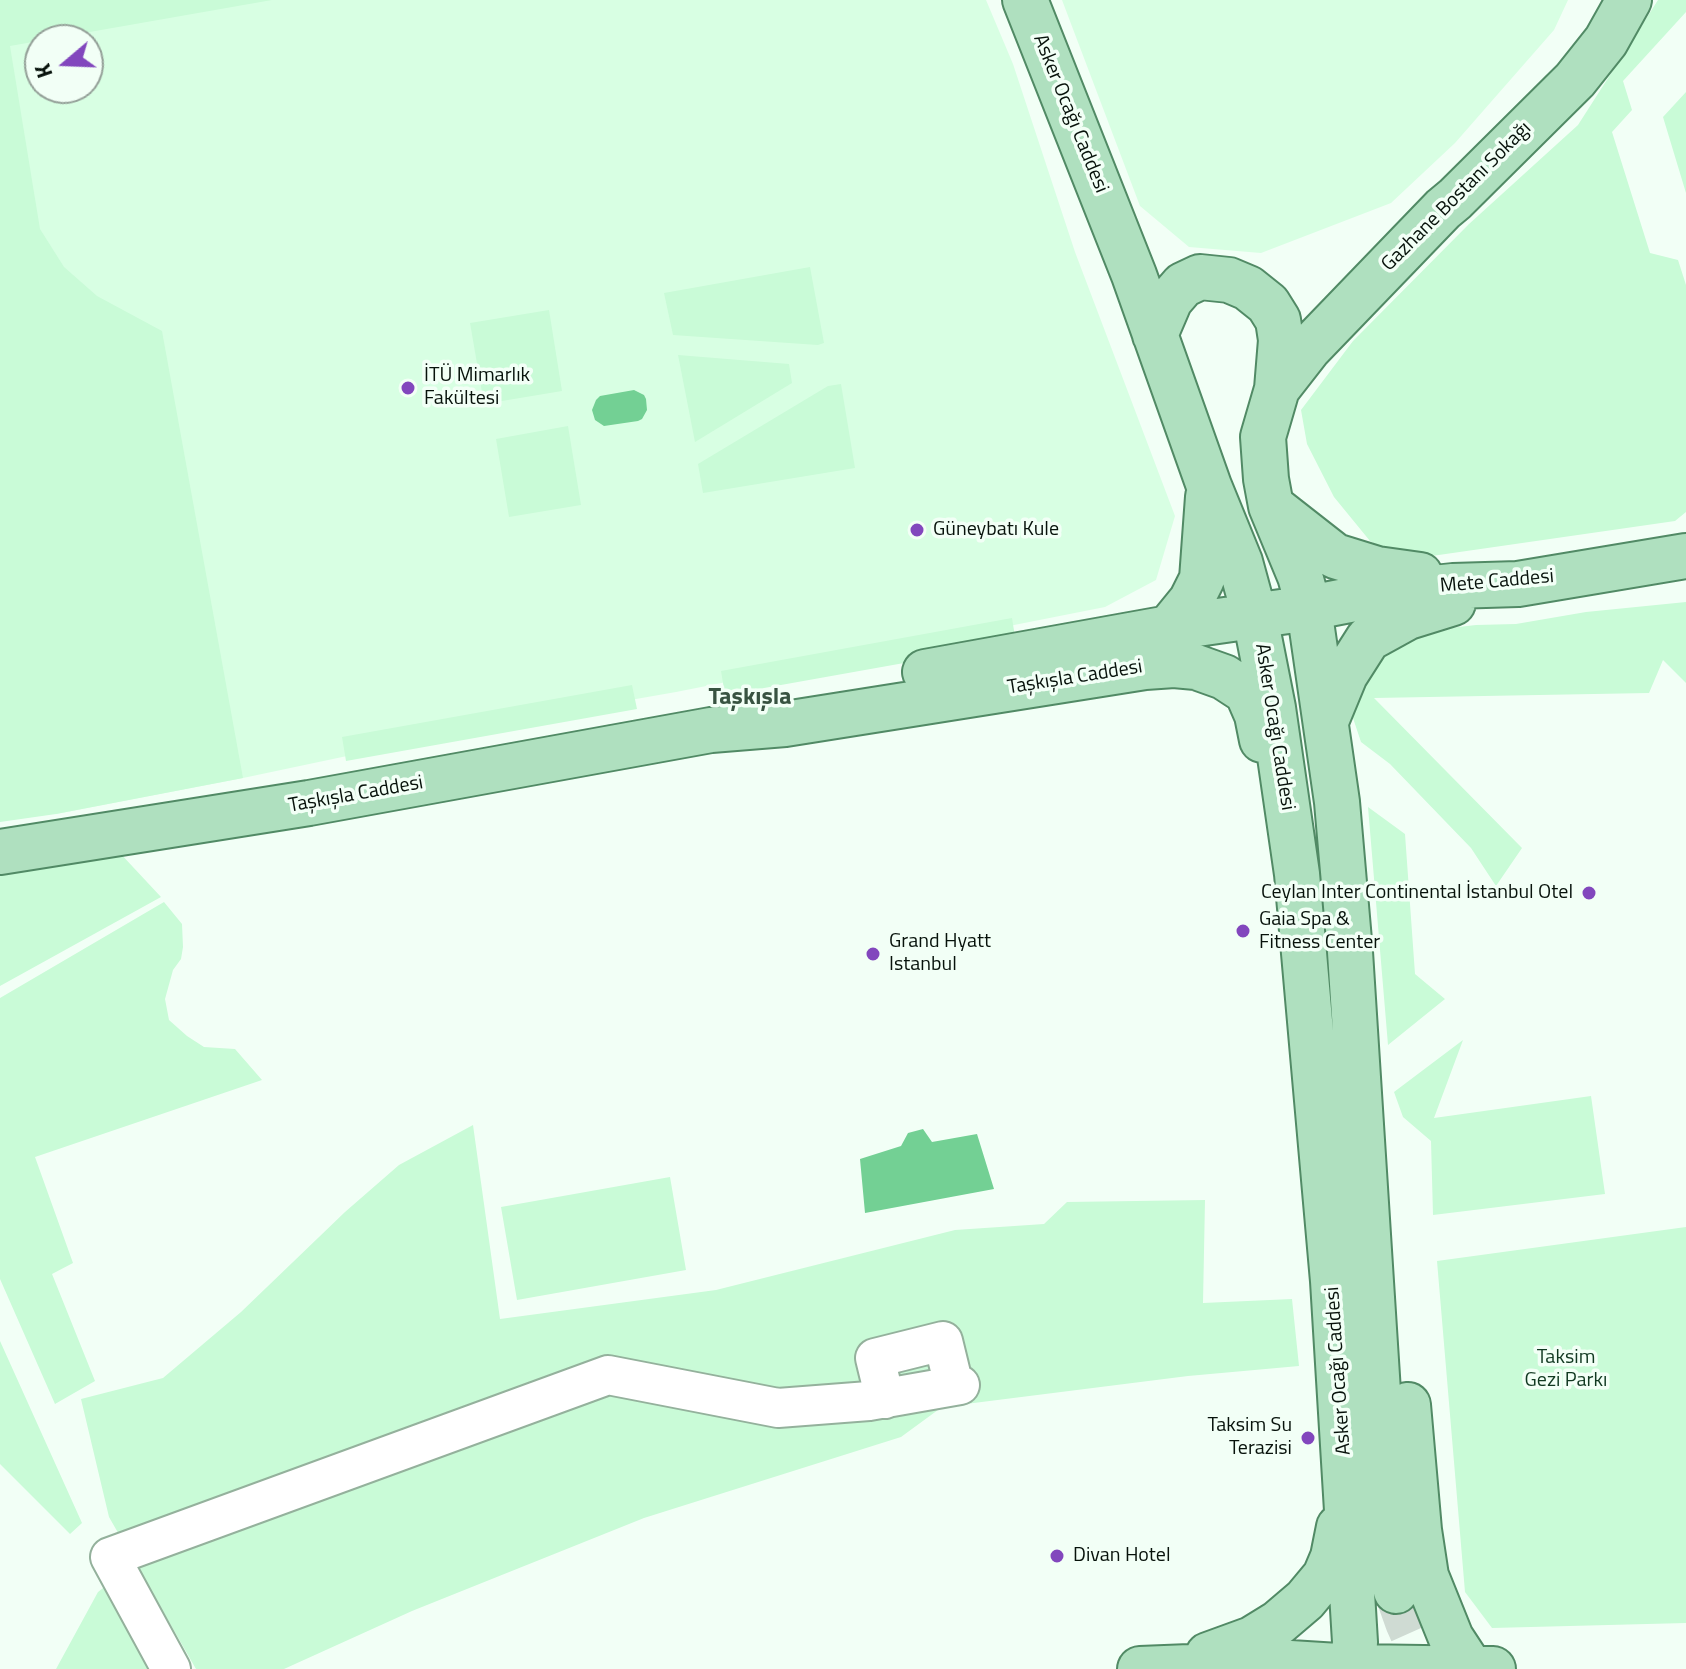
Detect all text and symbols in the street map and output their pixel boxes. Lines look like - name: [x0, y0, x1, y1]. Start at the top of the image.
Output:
- north arrow: [24, 24, 104, 104]
- street label: Asker Ocağı Caddesi: [1027, 31, 1113, 197]
- text: K: [25, 59, 61, 83]
- street label: Gazhane Bostanı Sokağı: [1377, 117, 1537, 277]
- place label: İTÜ Mimarlık Fakültesi: [424, 364, 530, 411]
- marker: İTÜ Mimarlık Fakültesi: [399, 379, 417, 397]
- place label: Güneybatı Kule: [933, 518, 1059, 542]
- marker: Güneybatı Kule: [908, 521, 926, 539]
- street label: Mete Caddesi: [1439, 565, 1555, 599]
- street label: Asker Ocağı Caddesi: [1249, 642, 1299, 812]
- street label: Taşkışla Caddesi: [1006, 655, 1144, 701]
- district label: Taşkışla: [708, 684, 792, 712]
- street label: Taşkışla Caddesi: [287, 771, 425, 819]
- place label: Ceylan Inter Continental İstanbul Otel: [1261, 881, 1573, 905]
- marker: Ceylan Inter Continental İstanbul Otel: [1580, 884, 1598, 902]
- place label: Gaia Spa & Fitness Center: [1259, 908, 1380, 955]
- marker: Gaia Spa & Fitness Center: [1234, 922, 1252, 940]
- place label: Grand Hyatt Istanbul: [889, 930, 991, 977]
- marker: Grand Hyatt Istanbul: [864, 945, 882, 963]
- street label: Asker Ocağı Caddesi: [1321, 1286, 1357, 1456]
- park label: Taksim Gezi Parkı: [1525, 1346, 1607, 1393]
- place label: Taksim Su Terazisi: [1207, 1414, 1292, 1461]
- marker: Taksim Su Terazisi: [1299, 1429, 1317, 1447]
- place label: Divan Hotel: [1073, 1544, 1171, 1568]
- marker: Divan Hotel: [1048, 1547, 1066, 1565]

